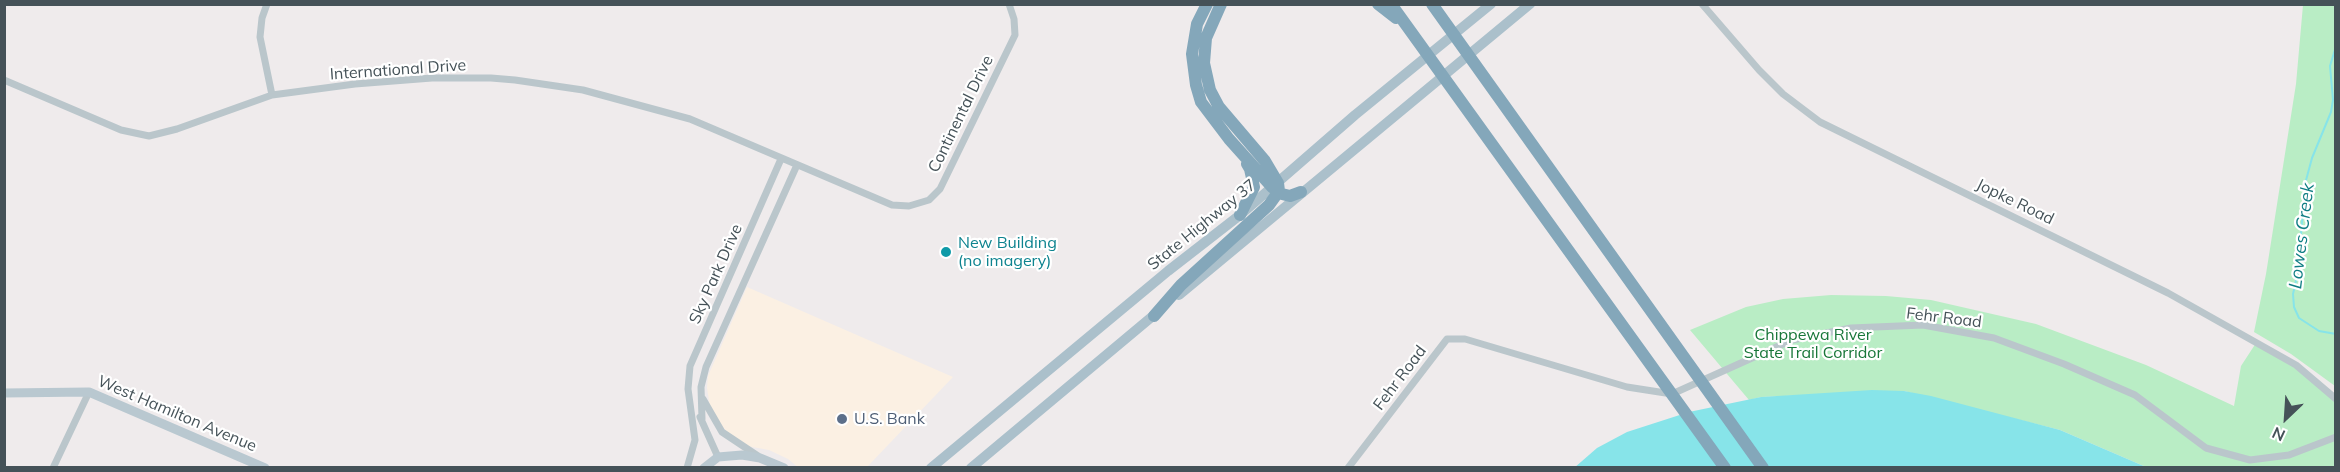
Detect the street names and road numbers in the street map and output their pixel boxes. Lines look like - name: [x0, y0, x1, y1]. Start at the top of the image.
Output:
- street label: Continental Drive: [924, 52, 998, 176]
- street label: International Drive: [329, 56, 467, 84]
- street label: State Highway 37: [1144, 175, 1260, 275]
- street label: Jopke Road: [1973, 175, 2057, 229]
- street label: Sky Park Drive: [685, 221, 747, 327]
- street label: Fehr Road: [1905, 304, 1983, 332]
- street label: Fehr Road: [1369, 342, 1431, 414]
- street label: West Hamilton Avenue: [95, 372, 259, 456]

